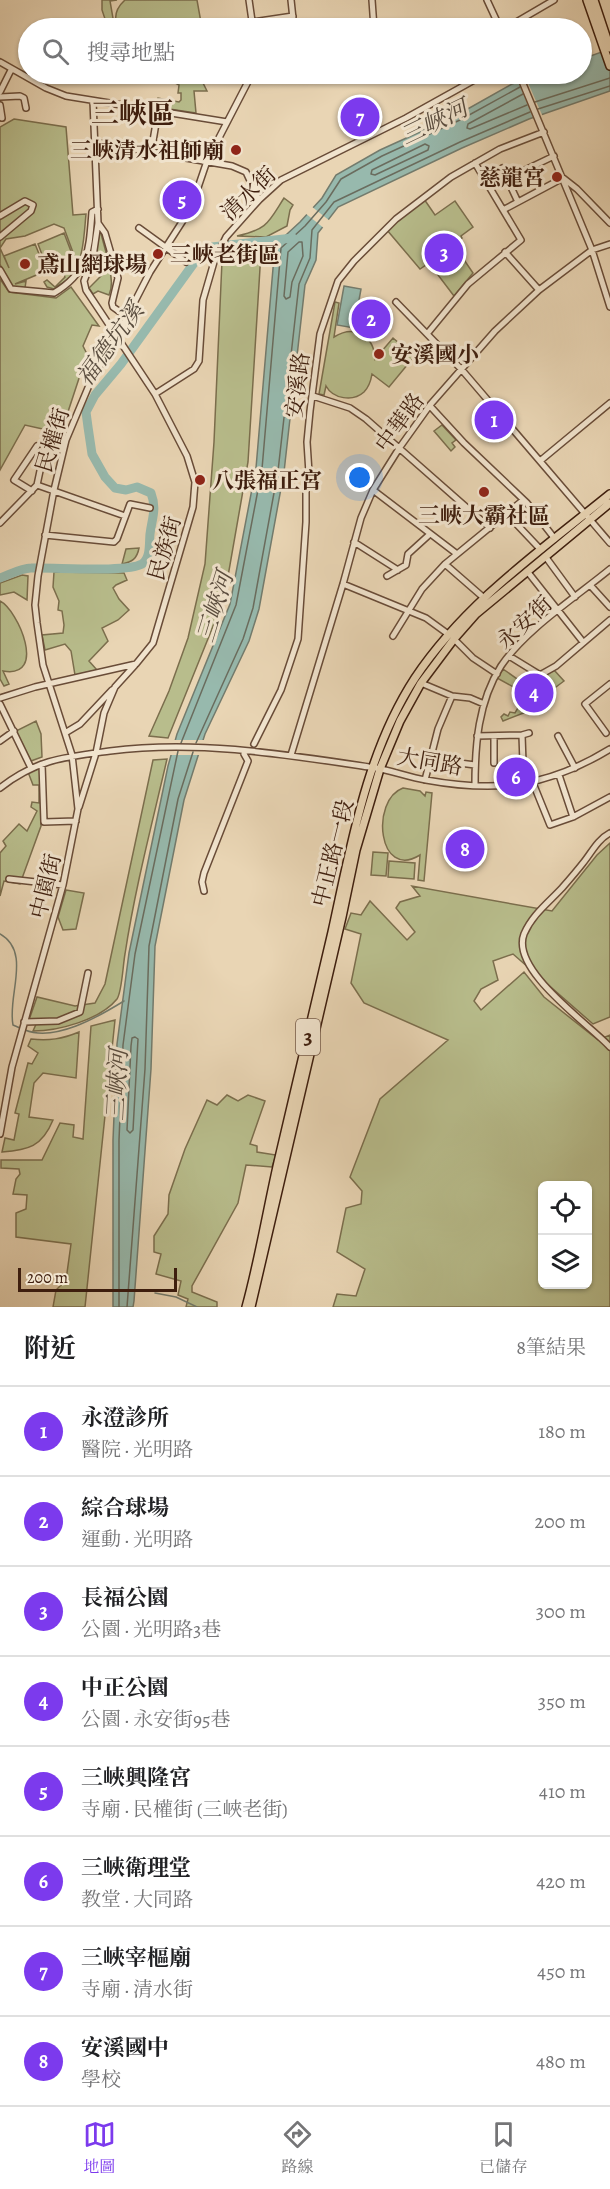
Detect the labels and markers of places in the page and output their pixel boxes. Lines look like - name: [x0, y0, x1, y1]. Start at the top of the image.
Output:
- pin: 7: [340, 94, 380, 140]
- place label: 三峽清水祖師廟: [70, 136, 224, 166]
- marker: 三峽清水祖師廟: [229, 143, 243, 157]
- place label: 慈龍宮: [479, 163, 545, 193]
- marker: 慈龍宮: [550, 170, 564, 184]
- pin: 5: [162, 178, 201, 222]
- pin: 3: [424, 230, 464, 276]
- place label: 三峽老街區: [170, 240, 280, 270]
- marker: 三峽老街區: [151, 247, 165, 261]
- place label: 鳶山網球場: [37, 250, 147, 280]
- marker: 鳶山網球場: [18, 257, 32, 271]
- pin: 2: [352, 296, 391, 342]
- place label: 安溪國小: [391, 340, 479, 370]
- marker: 安溪國小: [372, 347, 386, 361]
- pin: 1: [474, 398, 514, 442]
- place label: 八張福正宮: [212, 466, 322, 496]
- marker: 八張福正宮: [193, 473, 207, 487]
- marker: 三峽大霸社區: [477, 485, 491, 499]
- place label: 三峽大霸社區: [418, 501, 550, 531]
- pin: 4: [514, 670, 554, 716]
- pin: 6: [496, 754, 536, 800]
- pin: 8: [446, 826, 484, 872]

